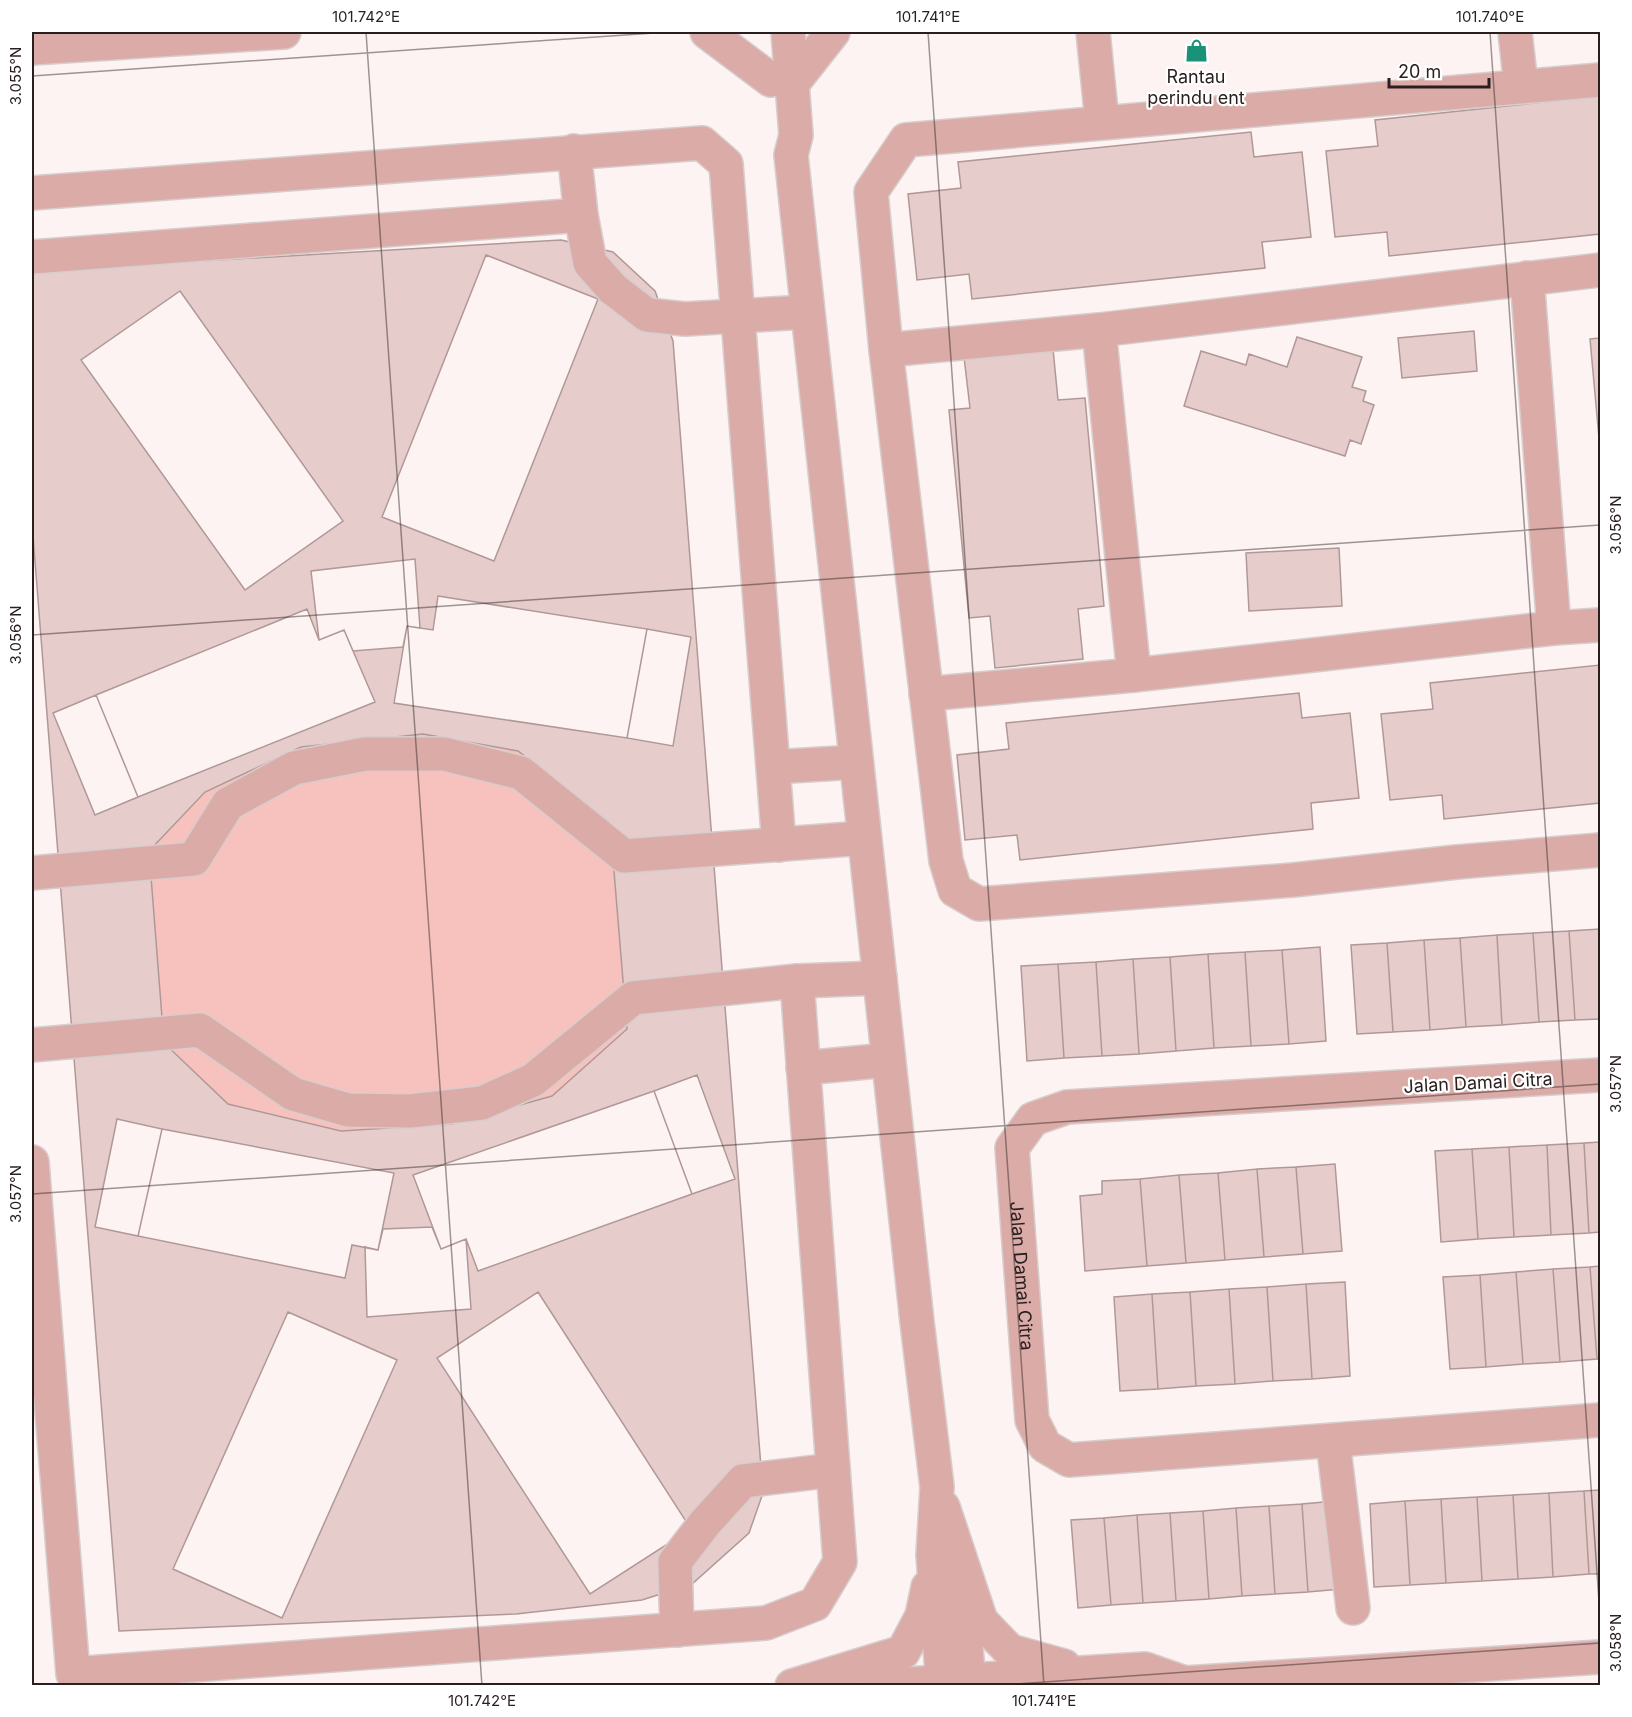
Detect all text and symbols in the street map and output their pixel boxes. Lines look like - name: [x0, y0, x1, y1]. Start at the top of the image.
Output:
- text: 101.742°E: [332, 7, 400, 26]
- text: 101.741°E: [896, 7, 960, 26]
- text: 101.740°E: [1456, 7, 1524, 26]
- shop icon: Rantau perindu ent: [1183, 38, 1209, 64]
- text: 3.055°N: [6, 47, 25, 105]
- scale bar: [1389, 51, 1490, 89]
- text: 20 m: [1398, 61, 1441, 82]
- place label: Rantau perindu ent: [1147, 66, 1245, 108]
- text: 3.056°N: [1606, 496, 1625, 554]
- text: 3.056°N: [6, 606, 25, 664]
- text: 3.057°N: [1606, 1055, 1625, 1113]
- street label: Jalan Damai Citra: [1403, 1068, 1553, 1097]
- text: 3.057°N: [6, 1165, 25, 1223]
- street label: Jalan Damai Citra: [1006, 1201, 1038, 1351]
- text: 3.058°N: [1606, 1614, 1625, 1672]
- text: 101.742°E: [448, 1691, 516, 1710]
- text: 101.741°E: [1012, 1691, 1076, 1710]

